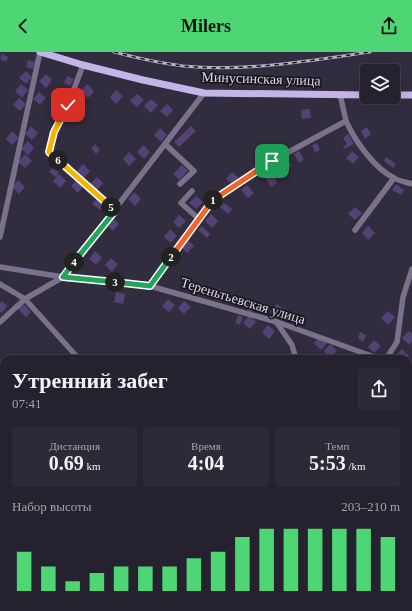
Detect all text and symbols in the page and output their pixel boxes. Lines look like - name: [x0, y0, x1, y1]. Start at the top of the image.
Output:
- icon: back: [12, 15, 34, 37]
- icon: share: [378, 15, 400, 37]
- text: Milers: [181, 16, 231, 36]
- map controls: [360, 64, 400, 104]
- button: layers: [360, 64, 400, 104]
- street label: Минусинская улица: [201, 69, 322, 89]
- pin: [51, 88, 85, 122]
- icon: check: [57, 94, 79, 116]
- pin: [255, 144, 289, 178]
- pin: 6: [48, 150, 68, 170]
- icon: arrive: [261, 150, 283, 172]
- text: 6: [55, 154, 61, 166]
- pin: 1: [203, 190, 223, 210]
- text: 1: [210, 194, 216, 206]
- pin: 5: [101, 197, 121, 217]
- text: 5: [108, 201, 114, 213]
- pin: 2: [161, 247, 181, 267]
- text: 2: [168, 251, 174, 263]
- pin: 4: [64, 252, 84, 272]
- text: 4: [71, 256, 77, 268]
- pin: 3: [105, 272, 125, 292]
- street label: Тереньтьевская улица: [179, 275, 308, 327]
- text: 3: [112, 276, 118, 288]
- text: Утренний забег: [12, 368, 168, 393]
- button: share: [358, 368, 400, 410]
- text: 07:41: [12, 396, 42, 411]
- text: Дистанция: [49, 440, 100, 452]
- text: Время: [191, 440, 221, 452]
- text: Темп: [325, 440, 349, 452]
- text: 0.69: [49, 452, 84, 474]
- text: 4:04: [188, 452, 224, 474]
- text: 5:53: [309, 452, 346, 474]
- text: km: [84, 460, 101, 472]
- text: /km: [346, 460, 366, 472]
- text: Набор высоты: [12, 499, 91, 514]
- text: 203–210 m: [341, 499, 400, 514]

